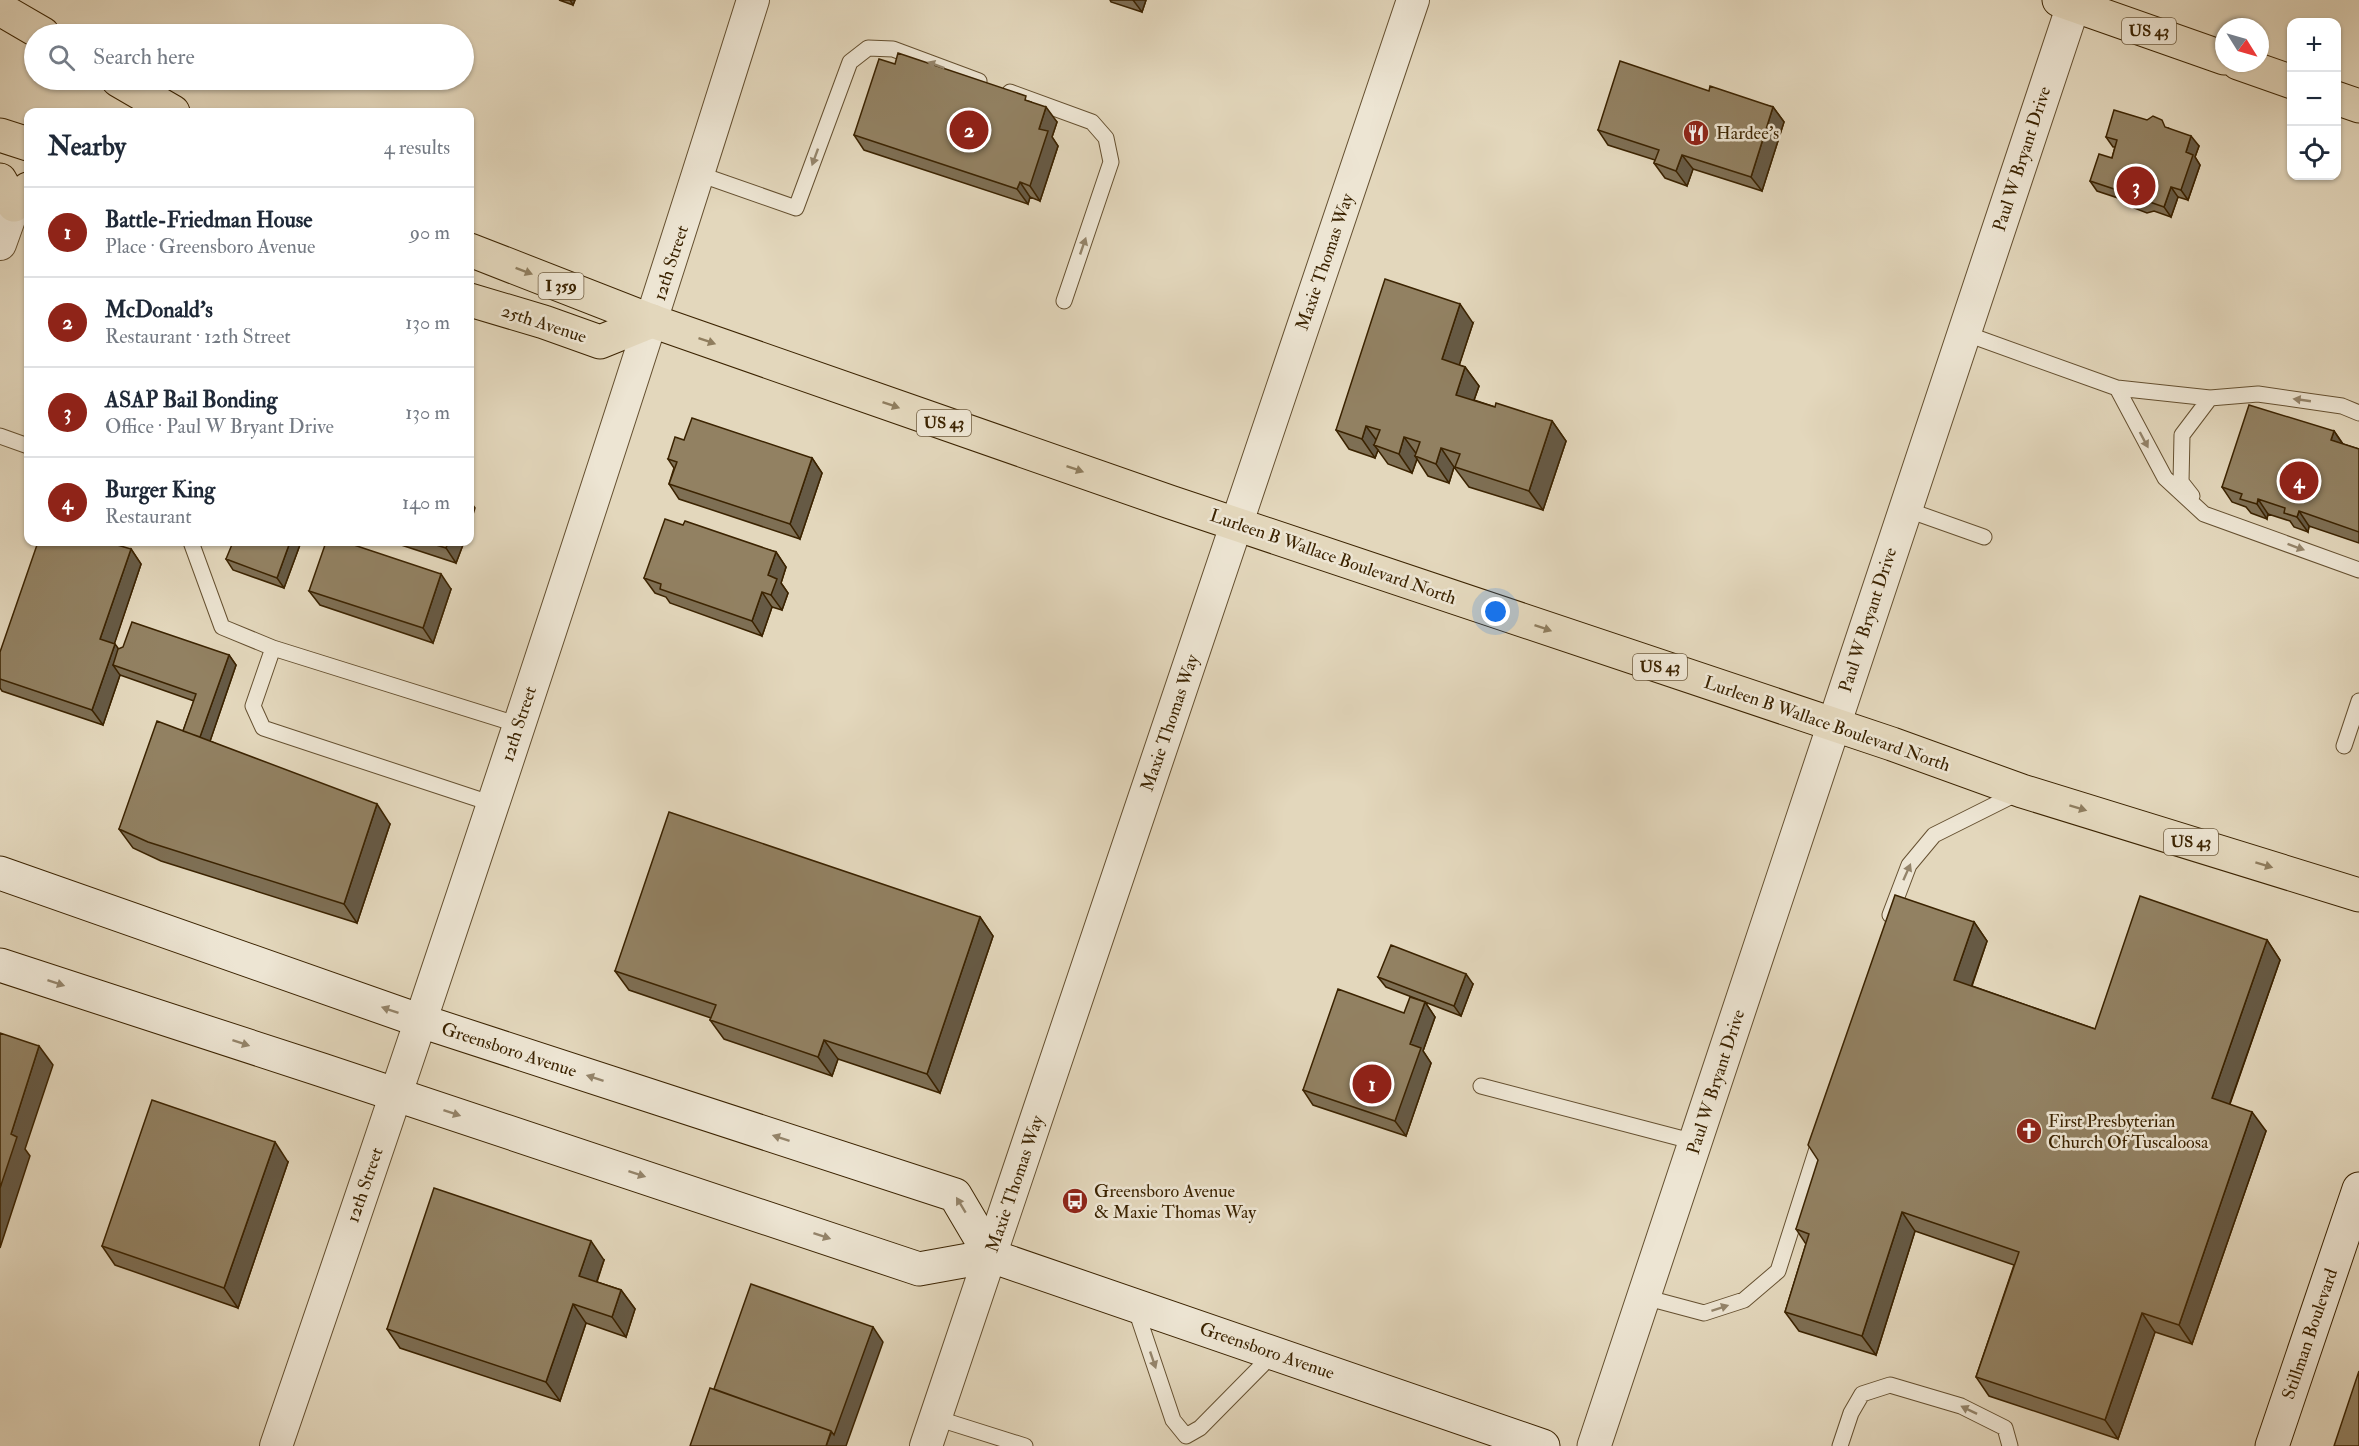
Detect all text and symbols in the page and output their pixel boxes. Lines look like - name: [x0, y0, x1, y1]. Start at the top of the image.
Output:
- road number: US 43: [2122, 18, 2176, 44]
- north arrow: [2215, 18, 2269, 72]
- map controls: [2287, 18, 2341, 180]
- button: +: [2287, 18, 2341, 72]
- search box: [24, 24, 474, 90]
- icon: search: [45, 41, 78, 74]
- text: Search here: [93, 43, 195, 71]
- one-way arrow: [927, 59, 945, 69]
- button: −: [2287, 72, 2341, 126]
- street label: Paul W Bryant Drive: [1988, 83, 2056, 234]
- pin: 2: [950, 108, 988, 152]
- restaurant icon: Hardee's: [1681, 118, 1711, 148]
- place label: Hardee's: [1716, 122, 1779, 145]
- button: locate: [2287, 126, 2341, 180]
- text: Nearby: [48, 131, 126, 163]
- text: 4 results: [384, 135, 450, 160]
- one-way arrow: [810, 148, 819, 166]
- pin: 3: [2116, 164, 2156, 208]
- street label: Maxie Thomas Way: [1291, 189, 1360, 334]
- text: Battle-Friedman House: [105, 206, 313, 234]
- text: 1: [64, 220, 71, 245]
- text: 90 m: [410, 220, 450, 245]
- street label: 12th Street: [648, 222, 694, 304]
- text: Place · Greensboro Avenue: [105, 234, 315, 259]
- one-way arrow: [1079, 237, 1088, 255]
- one-way arrow: [515, 267, 533, 276]
- road number: I 359: [538, 273, 584, 299]
- text: McDonald's: [105, 296, 213, 324]
- street label: 25th Avenue: [499, 299, 590, 349]
- text: 2: [62, 310, 73, 335]
- text: 130 m: [405, 310, 450, 335]
- text: Restaurant · 12th Street: [105, 324, 291, 349]
- one-way arrow: [698, 336, 716, 346]
- text: ASAP Bail Bonding: [105, 386, 277, 414]
- one-way arrow: [2293, 396, 2312, 405]
- text: 3: [64, 400, 71, 425]
- text: 130 m: [405, 400, 450, 425]
- one-way arrow: [882, 400, 900, 410]
- road number: US 43: [917, 410, 971, 436]
- text: Office · Paul W Bryant Drive: [105, 414, 334, 439]
- one-way arrow: [2139, 431, 2149, 448]
- pin: 4: [2280, 458, 2318, 504]
- one-way arrow: [1067, 465, 1085, 475]
- text: Burger King: [105, 476, 215, 504]
- text: 4: [62, 490, 73, 515]
- text: 140 m: [402, 490, 450, 515]
- text: Restaurant: [105, 504, 192, 529]
- street label: Lurleen B Wallace Boulevard North: [1207, 504, 1460, 610]
- one-way arrow: [2287, 543, 2305, 553]
- street label: Paul W Bryant Drive: [1834, 544, 1902, 695]
- your location: [1481, 597, 1510, 626]
- one-way arrow: [1534, 623, 1552, 633]
- street label: Maxie Thomas Way: [1136, 650, 1205, 795]
- road number: US 43: [1633, 654, 1687, 680]
- street label: Lurleen B Wallace Boulevard North: [1701, 671, 1954, 777]
- street label: 12th Street: [496, 683, 542, 765]
- one-way arrow: [2069, 804, 2087, 813]
- road number: US 43: [2164, 829, 2218, 855]
- one-way arrow: [2255, 861, 2273, 870]
- one-way arrow: [1903, 863, 1912, 881]
- one-way arrow: [47, 979, 65, 988]
- one-way arrow: [381, 1004, 399, 1014]
- street label: Paul W Bryant Drive: [1682, 1006, 1750, 1157]
- street label: Greensboro Avenue: [438, 1017, 580, 1083]
- one-way arrow: [232, 1039, 250, 1049]
- pin: 1: [1352, 1062, 1392, 1106]
- one-way arrow: [586, 1073, 604, 1082]
- one-way arrow: [443, 1108, 461, 1118]
- place label: First Presbyterian Church Of Tuscaloosa: [2048, 1110, 2209, 1154]
- street label: Maxie Thomas Way: [981, 1111, 1050, 1256]
- church icon: First Presbyterian Church Of Tuscaloosa: [2014, 1116, 2044, 1146]
- one-way arrow: [771, 1133, 789, 1143]
- street label: 12th Street: [341, 1144, 389, 1226]
- one-way arrow: [628, 1170, 646, 1180]
- place label: Greensboro Avenue & Maxie Thomas Way: [1094, 1180, 1257, 1224]
- bus stop icon: Greensboro Avenue & Maxie Thomas Way: [1060, 1186, 1090, 1216]
- one-way arrow: [955, 1197, 966, 1213]
- one-way arrow: [813, 1232, 831, 1242]
- street label: Stillman Boulevard: [2277, 1266, 2343, 1402]
- one-way arrow: [1711, 1302, 1729, 1312]
- street label: Greensboro Avenue: [1197, 1317, 1338, 1385]
- one-way arrow: [1148, 1351, 1158, 1369]
- one-way arrow: [1960, 1406, 1977, 1415]

